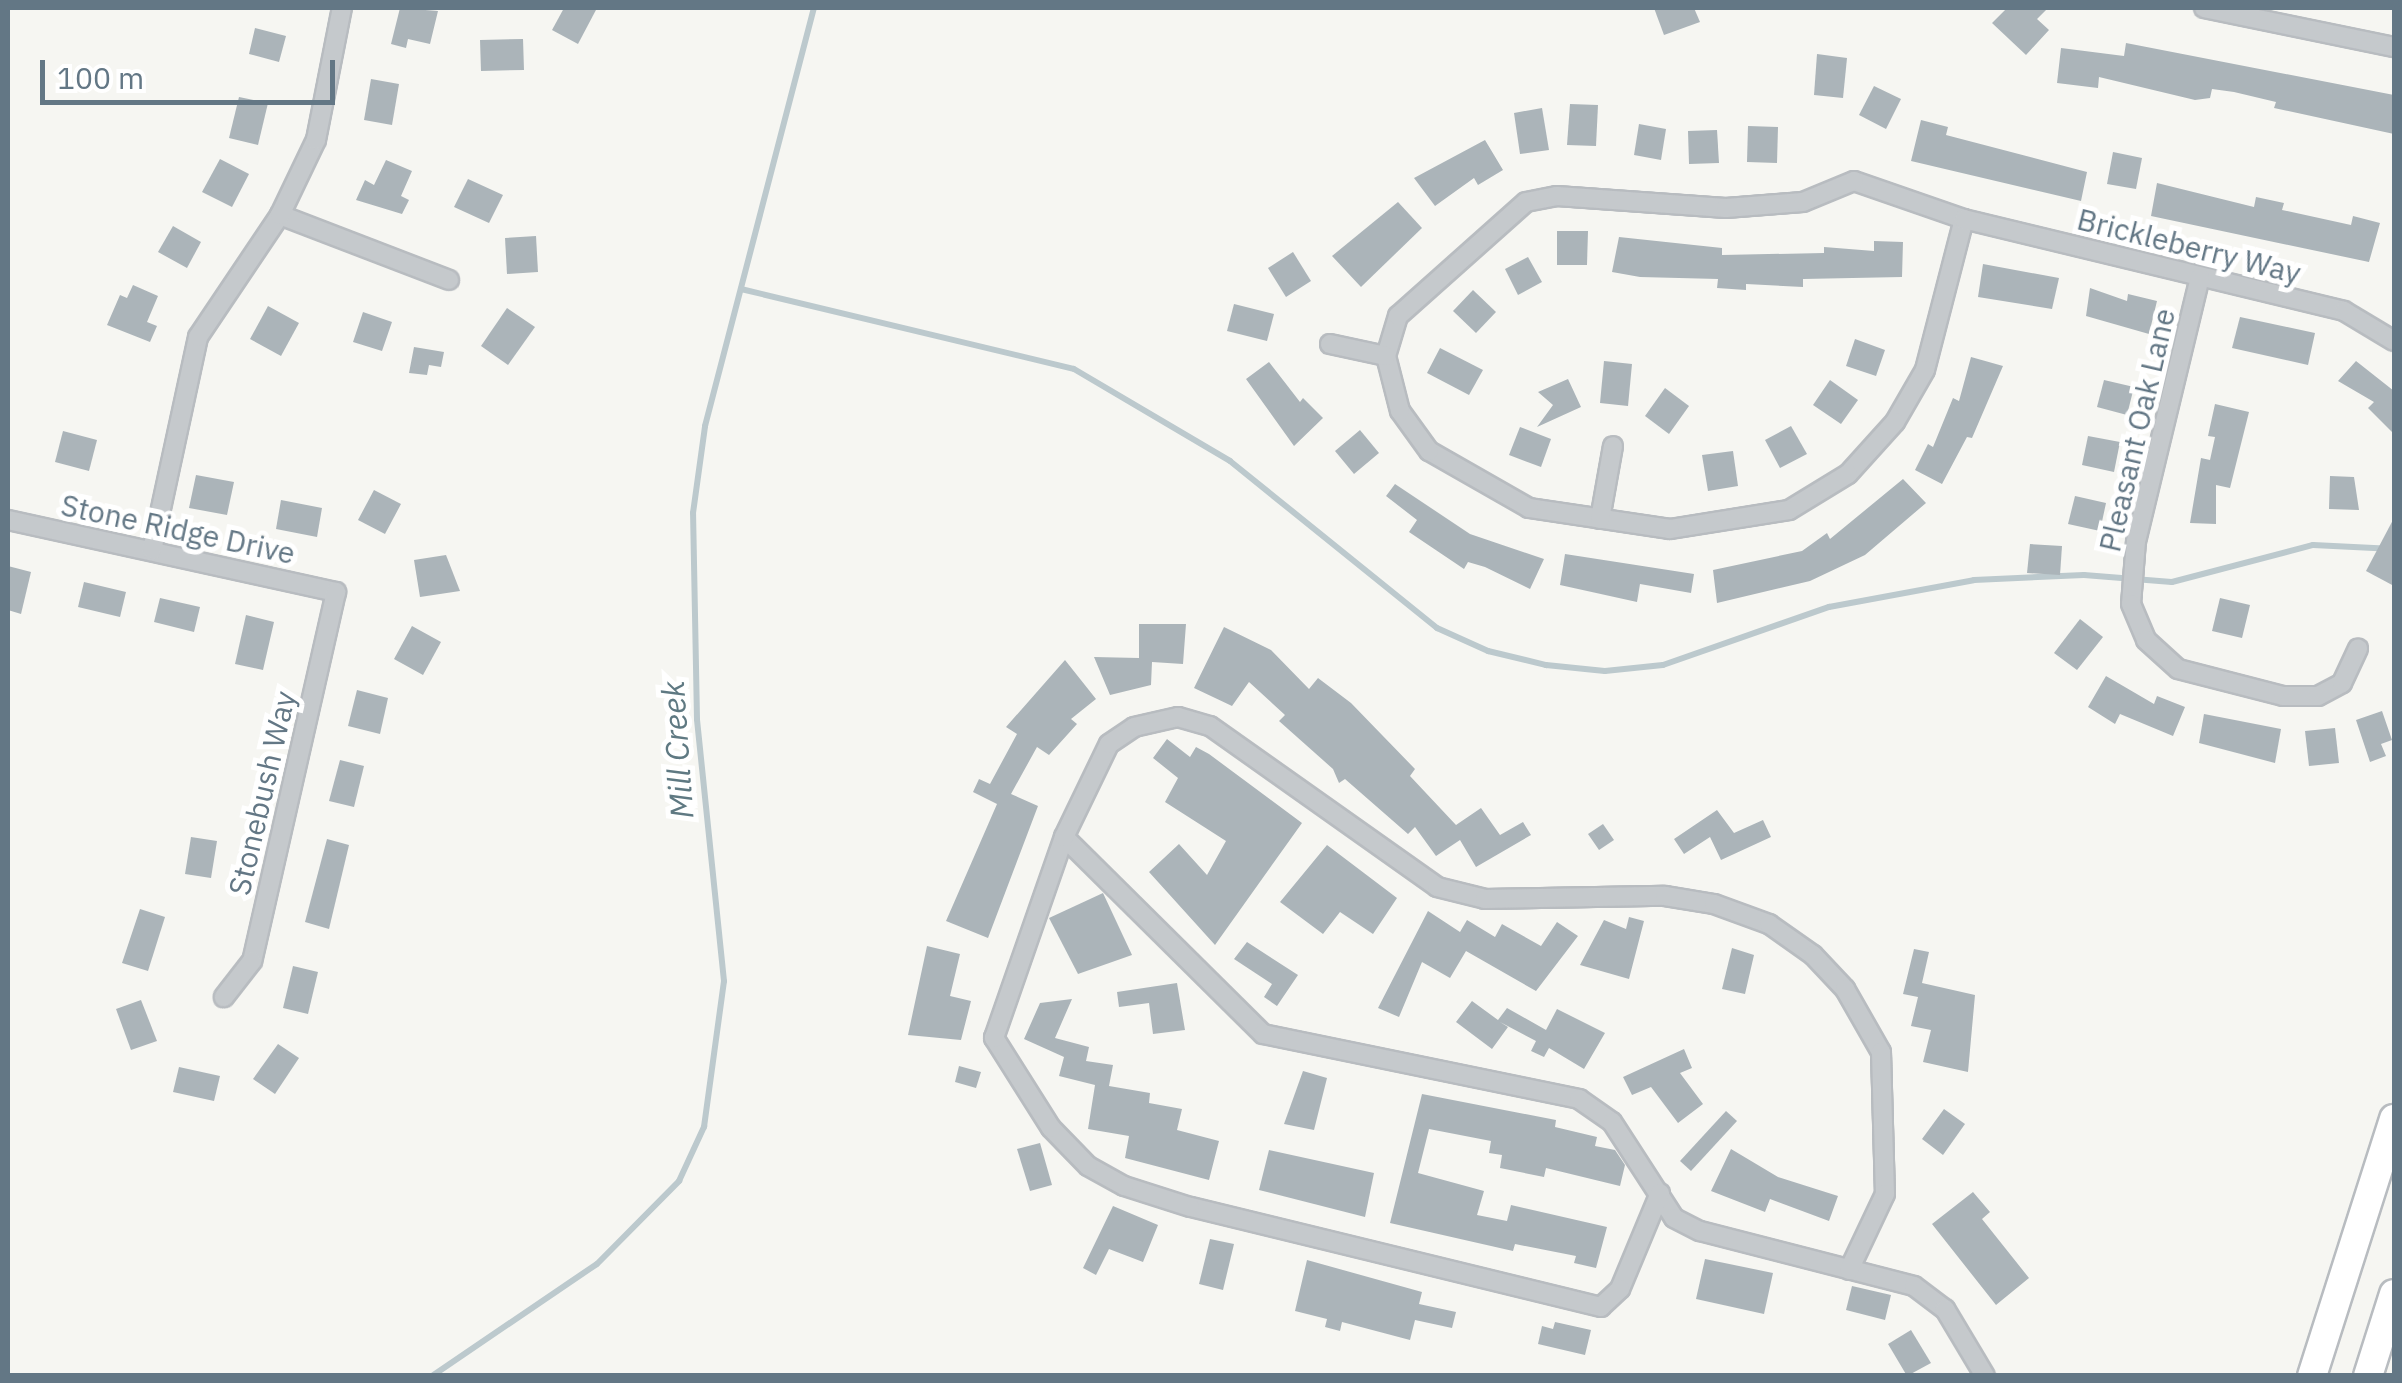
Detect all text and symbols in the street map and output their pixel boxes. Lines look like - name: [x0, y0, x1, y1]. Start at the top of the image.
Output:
- scale bar: [45, 40, 340, 102]
- text: 100 m: [57, 58, 144, 97]
- street label: Brickleberry Way: [2073, 201, 2305, 291]
- street label: Pleasant Oak Lane: [2091, 305, 2183, 555]
- street label: Stone Ridge Drive: [58, 487, 298, 571]
- water label: Mill Creek: [653, 680, 701, 820]
- street label: Stonebush Way: [221, 687, 303, 899]

